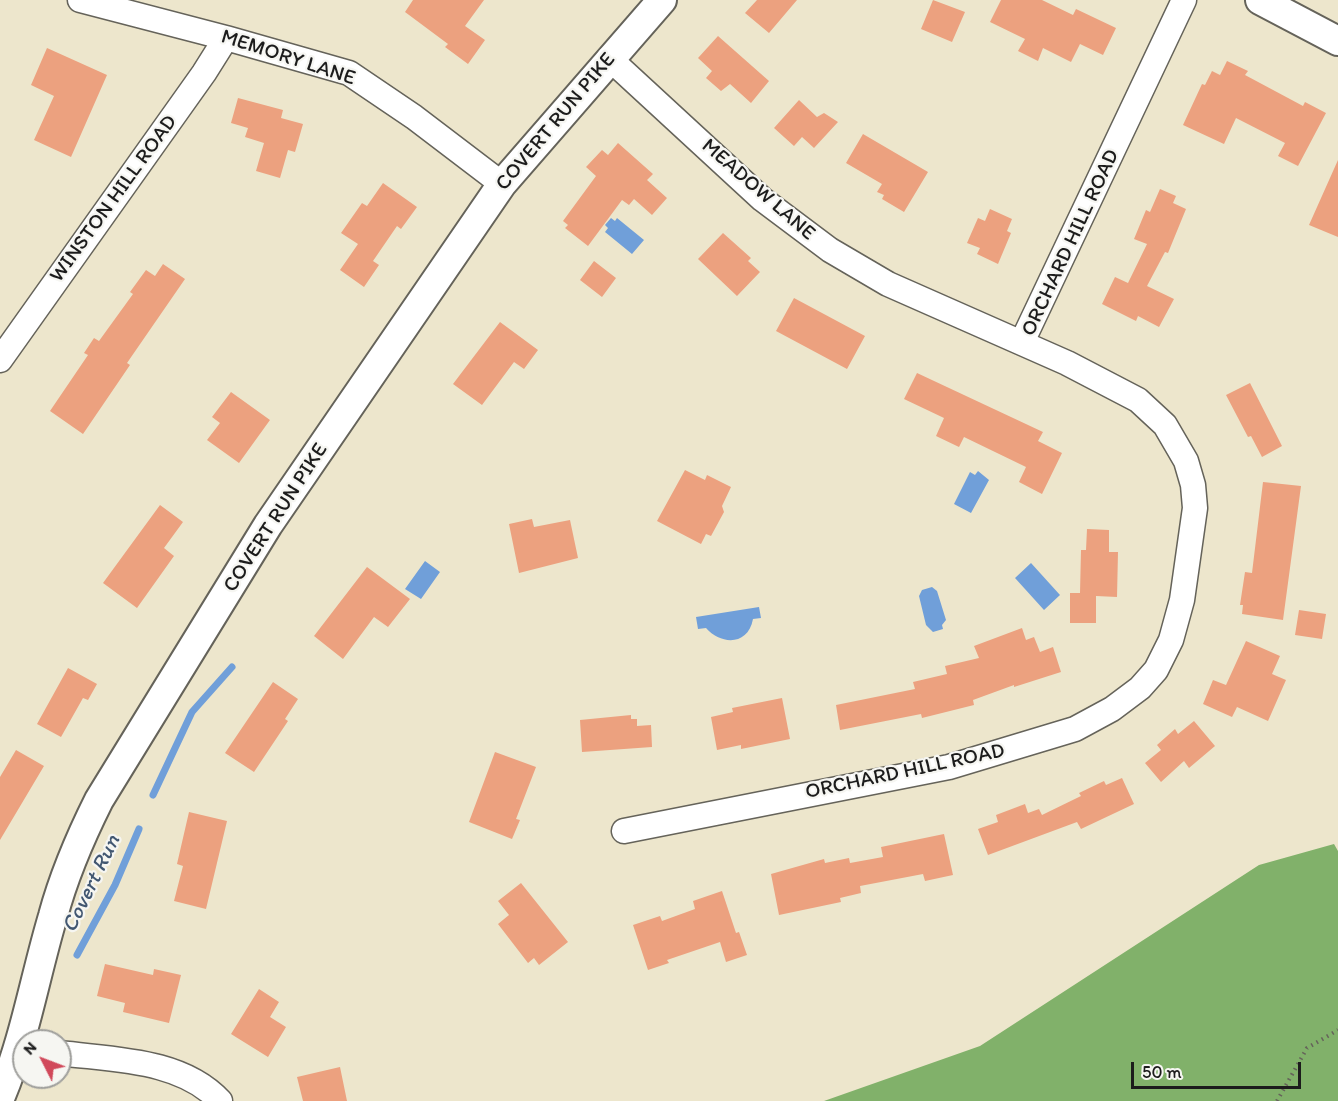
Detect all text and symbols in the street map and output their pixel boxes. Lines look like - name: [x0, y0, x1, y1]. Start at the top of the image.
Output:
- street label: MEMORY LANE: [218, 24, 358, 92]
- street label: COVERT RUN PIKE: [491, 48, 621, 196]
- street label: WINSTON HILL ROAD: [45, 110, 183, 288]
- street label: MEADOW LANE: [696, 134, 820, 246]
- street label: ORCHARD HILL ROAD: [1017, 146, 1125, 340]
- street label: COVERT RUN PIKE: [218, 439, 334, 597]
- street label: ORCHARD HILL ROAD: [803, 739, 1007, 805]
- water label: Covert Run: [57, 831, 127, 937]
- north arrow: [12, 1029, 72, 1089]
- text: N: [19, 1038, 40, 1058]
- scale bar: [1134, 1050, 1304, 1088]
- text: 50 m: [1142, 1061, 1182, 1083]

